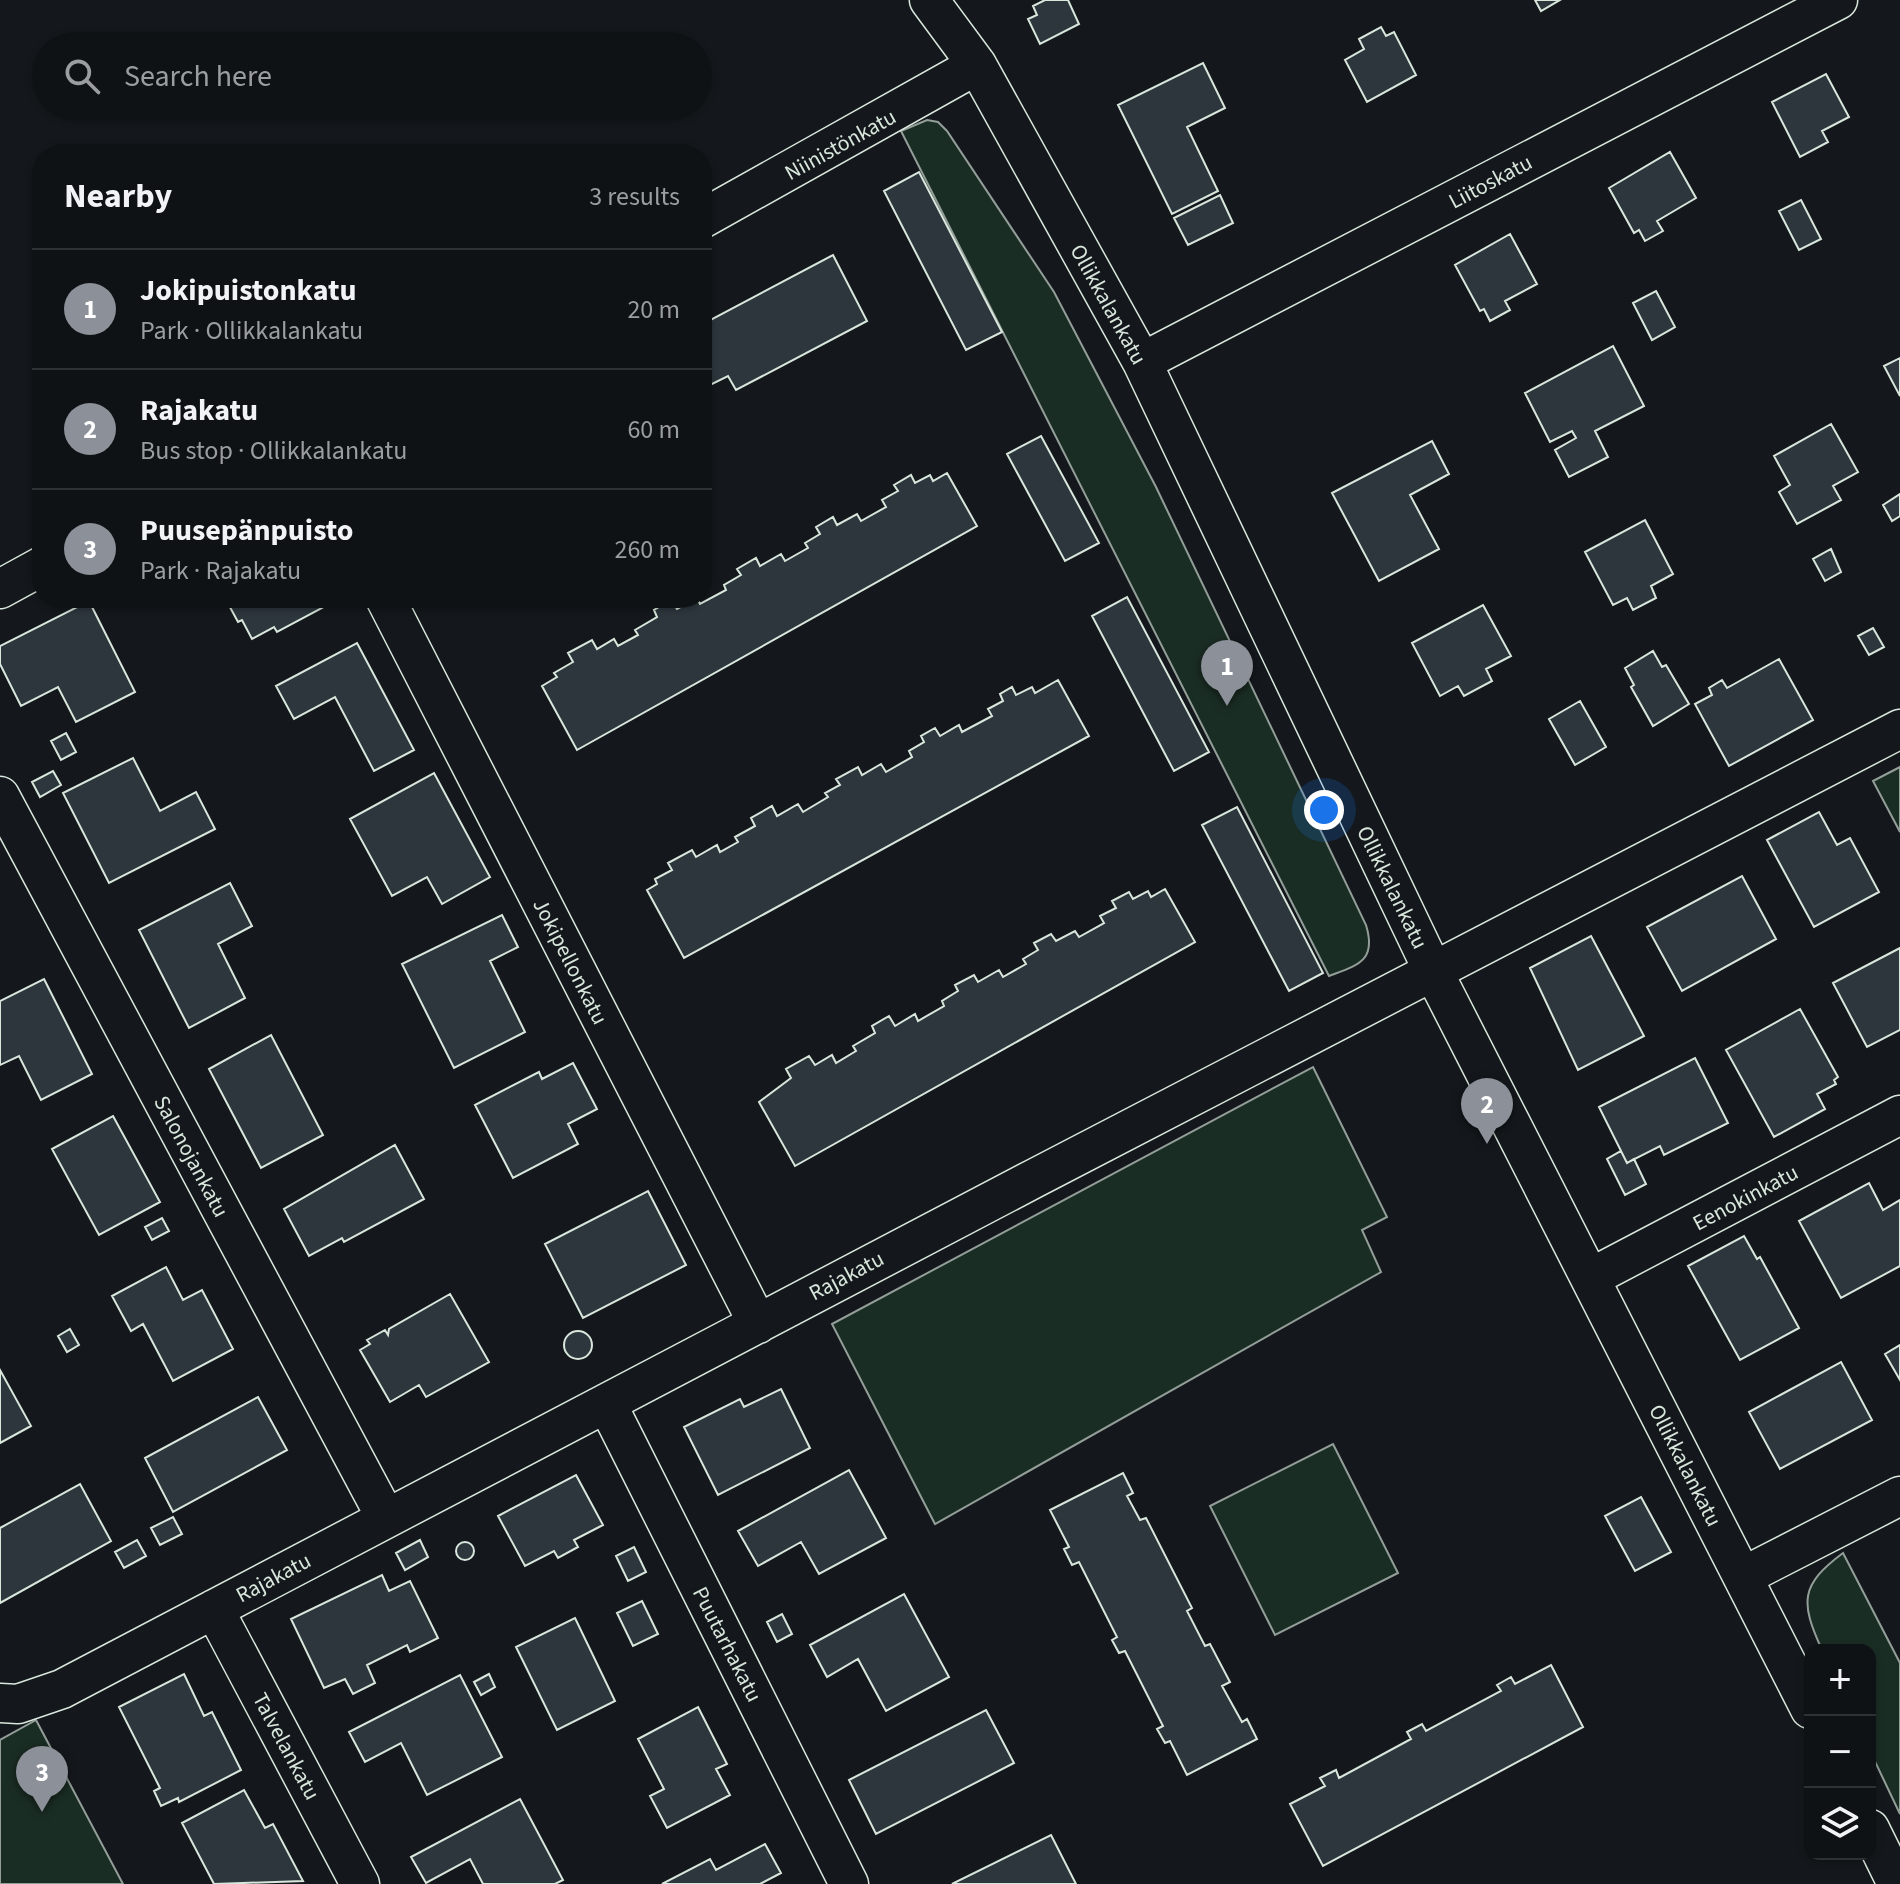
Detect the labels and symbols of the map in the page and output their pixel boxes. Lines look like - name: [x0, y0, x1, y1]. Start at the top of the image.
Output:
- street label: Niinistönkatu: [779, 101, 902, 189]
- street label: Liitoskatu: [1443, 146, 1538, 217]
- street label: Ollikkalankatu: [1062, 238, 1154, 371]
- pin: 1: [1201, 640, 1253, 706]
- your location: [1304, 790, 1344, 830]
- street label: Ollikkalankatu: [1348, 820, 1436, 954]
- street label: Jokipellonkatu: [525, 893, 616, 1030]
- pin: 2: [1461, 1078, 1513, 1144]
- street label: Salonojankatu: [146, 1090, 237, 1223]
- street label: Eenokinkatu: [1687, 1157, 1804, 1239]
- street label: Rajakatu: [803, 1243, 890, 1309]
- street label: Ollikkalankatu: [1641, 1399, 1730, 1532]
- street label: Rajakatu: [230, 1545, 317, 1611]
- street label: Puutarhakatu: [684, 1581, 770, 1708]
- street label: Talvelankatu: [244, 1687, 328, 1806]
- pin: 3: [16, 1746, 68, 1812]

